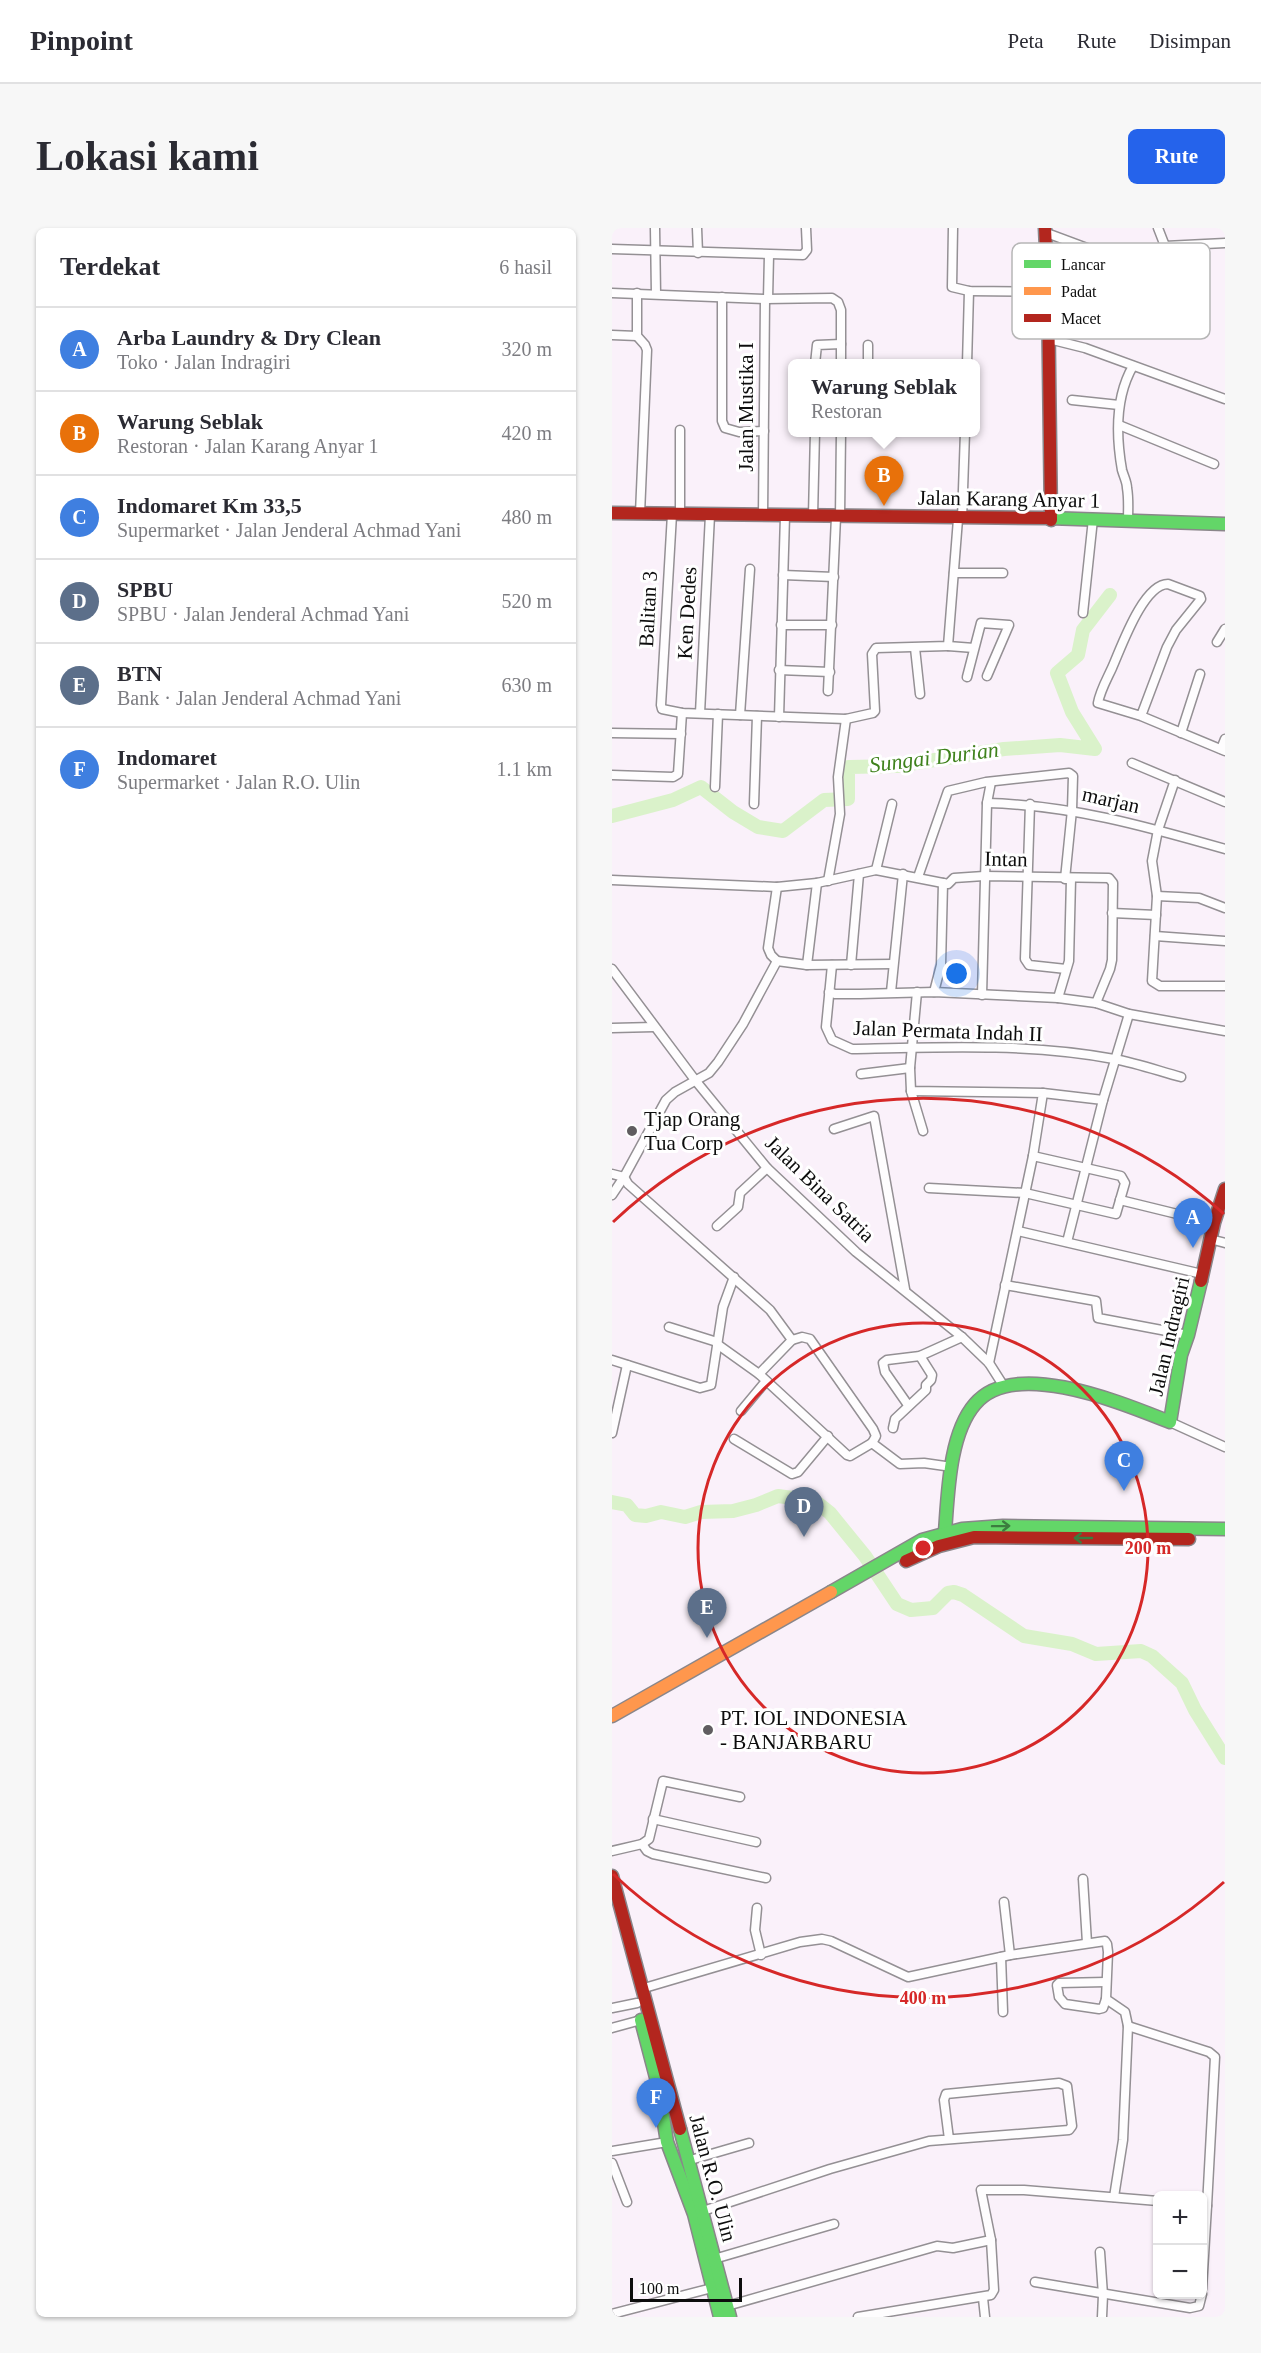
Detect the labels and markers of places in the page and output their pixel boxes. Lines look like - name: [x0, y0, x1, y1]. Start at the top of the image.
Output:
- pin: B: [864, 456, 904, 506]
- place label: Tjap Orang Tua Corp: [644, 1107, 741, 1155]
- marker: Tjap Orang Tua Corp: [625, 1124, 639, 1138]
- pin: A: [1174, 1198, 1212, 1248]
- pin: C: [1104, 1442, 1144, 1491]
- pin: D: [784, 1488, 824, 1537]
- centre of rings: [913, 1538, 933, 1558]
- pin: E: [688, 1588, 727, 1638]
- place label: PT. IOL INDONESIA - BANJARBARU: [720, 1706, 908, 1754]
- marker: PT. IOL INDONESIA - BANJARBARU: [701, 1723, 715, 1737]
- pin: F: [636, 2078, 675, 2128]

